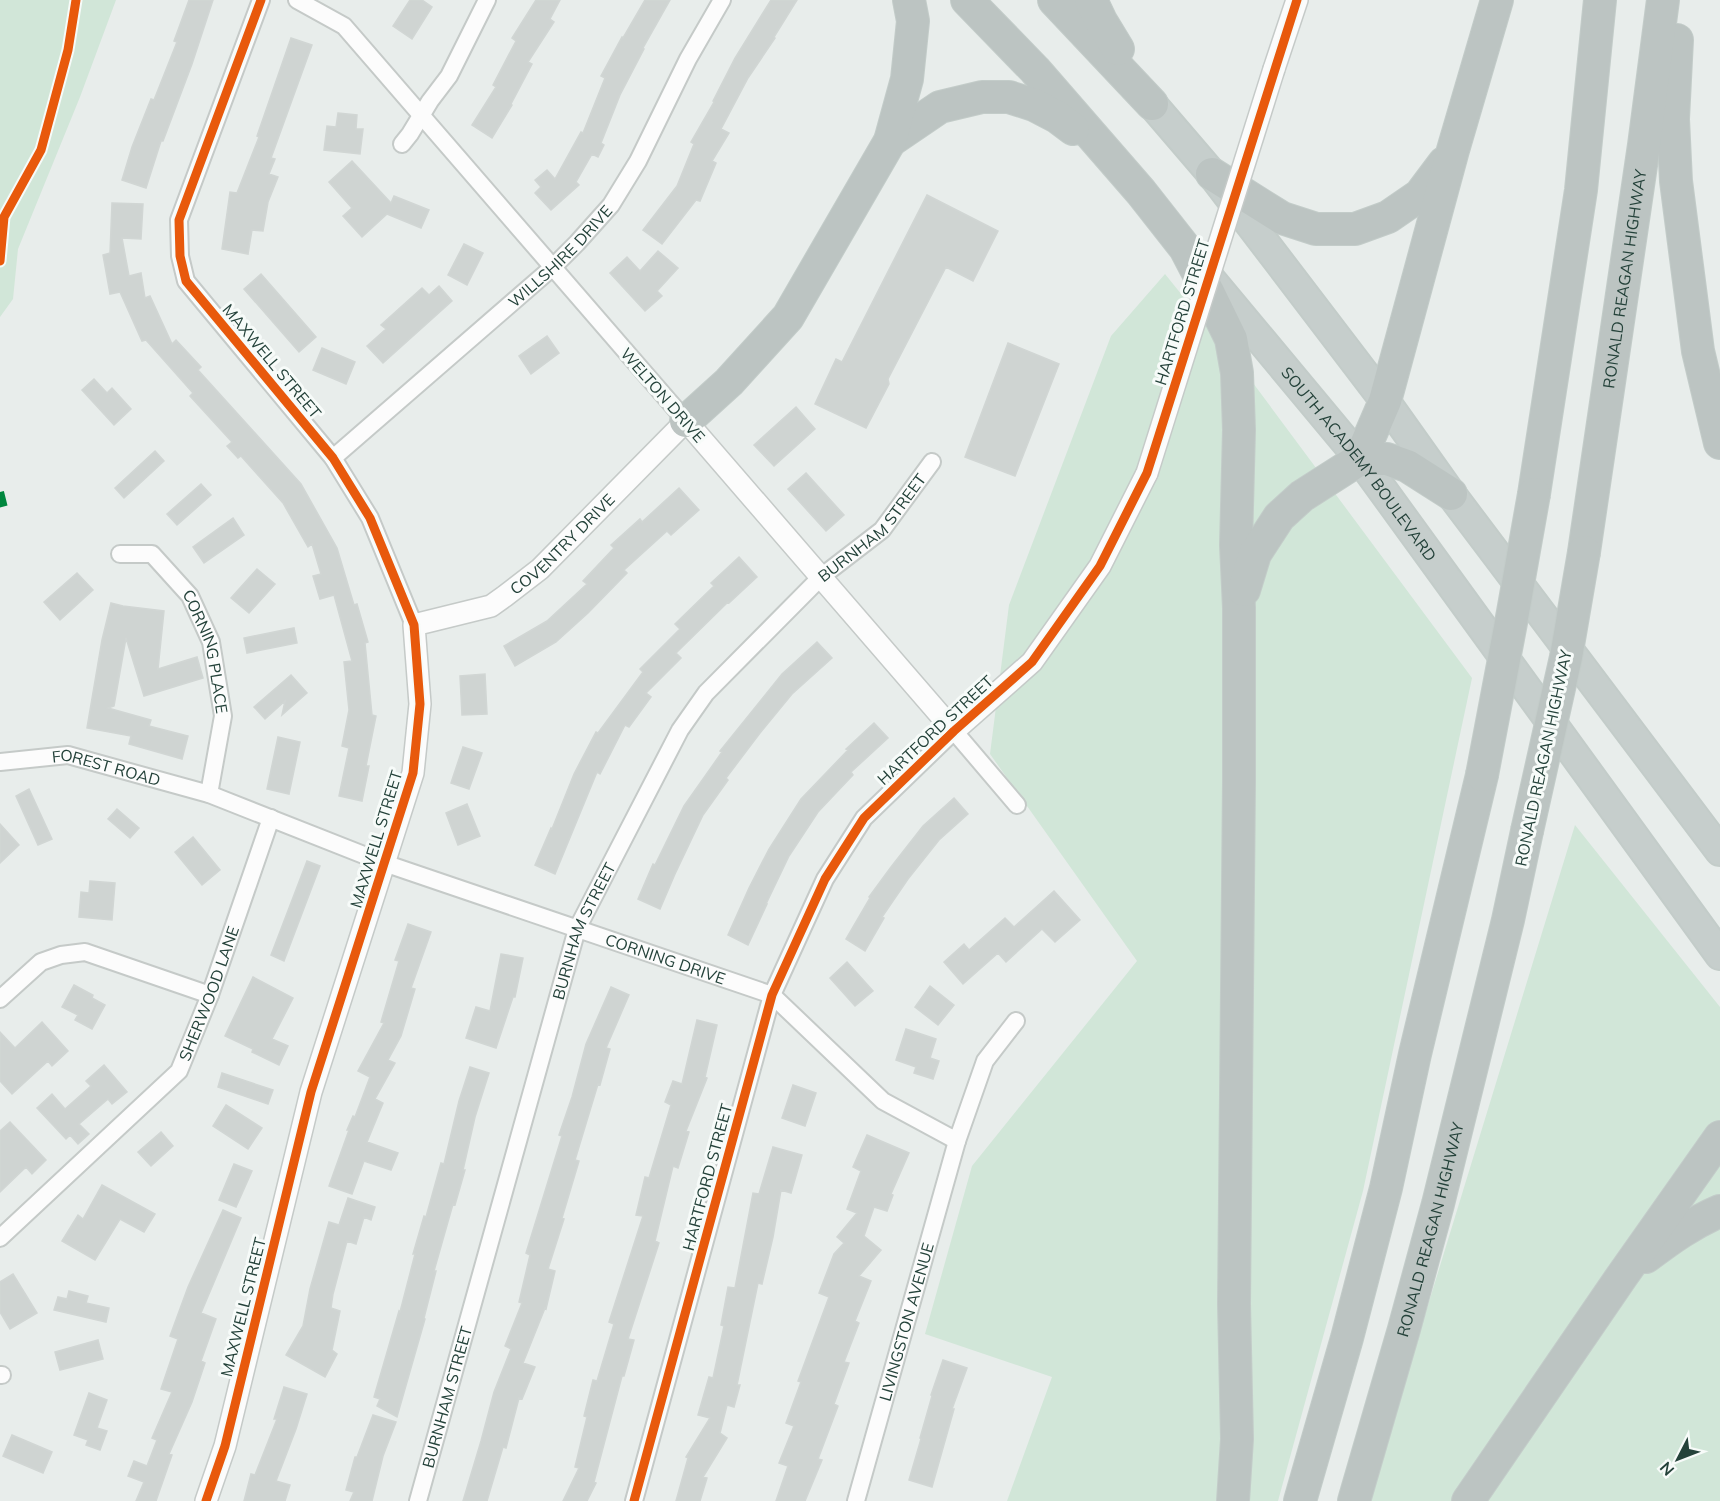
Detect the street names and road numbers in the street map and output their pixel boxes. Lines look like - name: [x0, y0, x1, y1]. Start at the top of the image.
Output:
- street label: RONALD REAGAN HIGHWAY: [1598, 168, 1650, 390]
- street label: WILLSHIRE DRIVE: [504, 201, 616, 311]
- street label: HARTFORD STREET: [1150, 236, 1214, 387]
- street label: MAXWELL STREET: [218, 300, 326, 422]
- street label: WELTON DRIVE: [616, 344, 710, 446]
- street label: SOUTH ACADEMY BOULEVARD: [1277, 362, 1441, 565]
- street label: BURNHAM STREET: [814, 469, 930, 586]
- street label: COVENTRY DRIVE: [506, 489, 619, 599]
- street label: CORNING PLACE: [179, 585, 232, 715]
- street label: RONALD REAGAN HIGHWAY: [1510, 648, 1576, 868]
- street label: HARTFORD STREET: [873, 671, 997, 789]
- street label: FOREST ROAD: [51, 745, 163, 790]
- street label: MAXWELL STREET: [346, 767, 407, 910]
- street label: BURNHAM STREET: [548, 859, 620, 1002]
- street label: SHERWOOD LANE: [174, 923, 243, 1064]
- street label: CORNING DRIVE: [603, 929, 728, 988]
- street label: HARTFORD STREET: [678, 1101, 736, 1253]
- street label: RONALD REAGAN HIGHWAY: [1392, 1120, 1468, 1339]
- street label: MAXWELL STREET: [216, 1235, 270, 1379]
- street label: LIVINGSTON AVENUE: [875, 1240, 938, 1403]
- street label: BURNHAM STREET: [418, 1323, 476, 1470]

